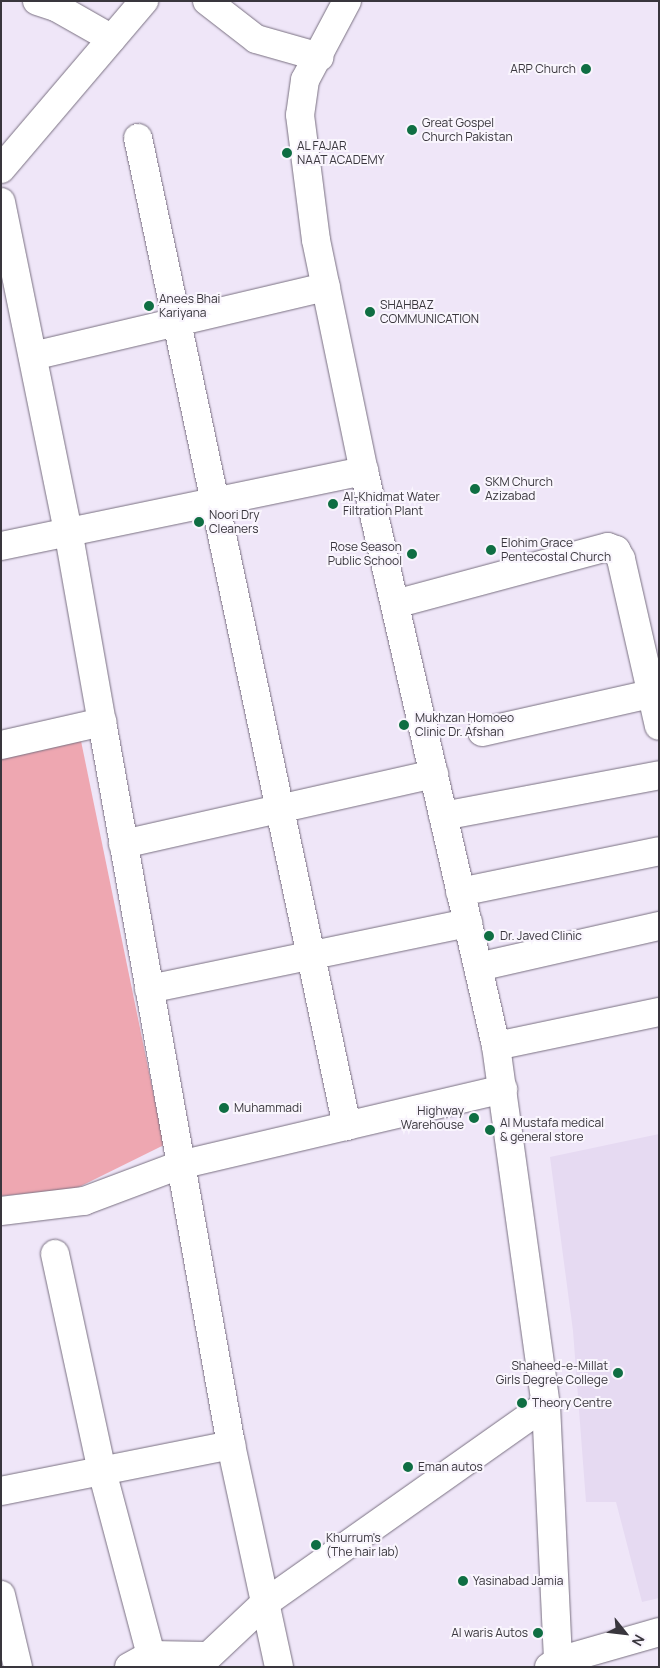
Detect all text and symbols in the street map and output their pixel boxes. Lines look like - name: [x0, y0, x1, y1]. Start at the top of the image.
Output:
- place label: ARP Church: [510, 62, 576, 76]
- marker: ARP Church: [580, 63, 592, 75]
- place label: Great Gospel Church Pakistan: [422, 116, 513, 144]
- marker: Great Gospel Church Pakistan: [406, 124, 418, 136]
- place label: AL FAJAR NAAT ACADEMY: [297, 139, 385, 167]
- marker: AL FAJAR NAAT ACADEMY: [281, 147, 293, 159]
- place label: Anees Bhai Kariyana: [159, 292, 220, 320]
- place label: SHAHBAZ COMMUNICATION: [380, 298, 479, 326]
- marker: Anees Bhai Kariyana: [143, 300, 155, 312]
- marker: SHAHBAZ COMMUNICATION: [364, 306, 376, 318]
- place label: SKM Church Azizabad: [485, 475, 553, 503]
- marker: SKM Church Azizabad: [469, 483, 481, 495]
- place label: Al-Khidmat Water Filtration Plant: [343, 490, 440, 518]
- marker: Al-Khidmat Water Filtration Plant: [327, 498, 339, 510]
- place label: Noori Dry Cleaners: [209, 508, 260, 536]
- marker: Noori Dry Cleaners: [193, 516, 205, 528]
- place label: Elohim Grace Pentecostal Church: [501, 536, 611, 564]
- place label: Rose Season Public School: [328, 540, 402, 568]
- marker: Elohim Grace Pentecostal Church: [485, 544, 497, 556]
- marker: Rose Season Public School: [406, 548, 418, 560]
- place label: Mukhzan Homoeo Clinic Dr. Afshan: [415, 711, 514, 739]
- marker: Mukhzan Homoeo Clinic Dr. Afshan: [397, 718, 411, 732]
- marker: Dr. Javed Clinic: [482, 929, 496, 943]
- place label: Dr. Javed Clinic: [500, 929, 582, 943]
- place label: Muhammadi: [234, 1101, 302, 1115]
- marker: Muhammadi: [218, 1102, 230, 1114]
- place label: Highway Warehouse: [401, 1104, 464, 1132]
- marker: Highway Warehouse: [468, 1112, 480, 1124]
- place label: Al Mustafa medical & general store: [500, 1116, 604, 1144]
- marker: Al Mustafa medical & general store: [484, 1124, 496, 1136]
- place label: Shaheed-e-Millat Girls Degree College: [496, 1359, 608, 1387]
- marker: Shaheed-e-Millat Girls Degree College: [612, 1367, 624, 1379]
- place label: Theory Centre: [532, 1396, 612, 1410]
- marker: Theory Centre: [516, 1397, 528, 1409]
- place label: Eman autos: [418, 1460, 483, 1474]
- marker: Eman autos: [402, 1461, 414, 1473]
- place label: Khurrum's (The hair lab): [326, 1531, 399, 1559]
- marker: Khurrum's (The hair lab): [310, 1539, 322, 1551]
- place label: Yasinabad Jamia: [473, 1574, 563, 1588]
- marker: Yasinabad Jamia: [457, 1575, 469, 1587]
- north arrow: [600, 1608, 650, 1658]
- place label: Al waris Autos: [451, 1626, 528, 1640]
- marker: Al waris Autos: [532, 1627, 544, 1639]
- text: N: [628, 1632, 649, 1650]

